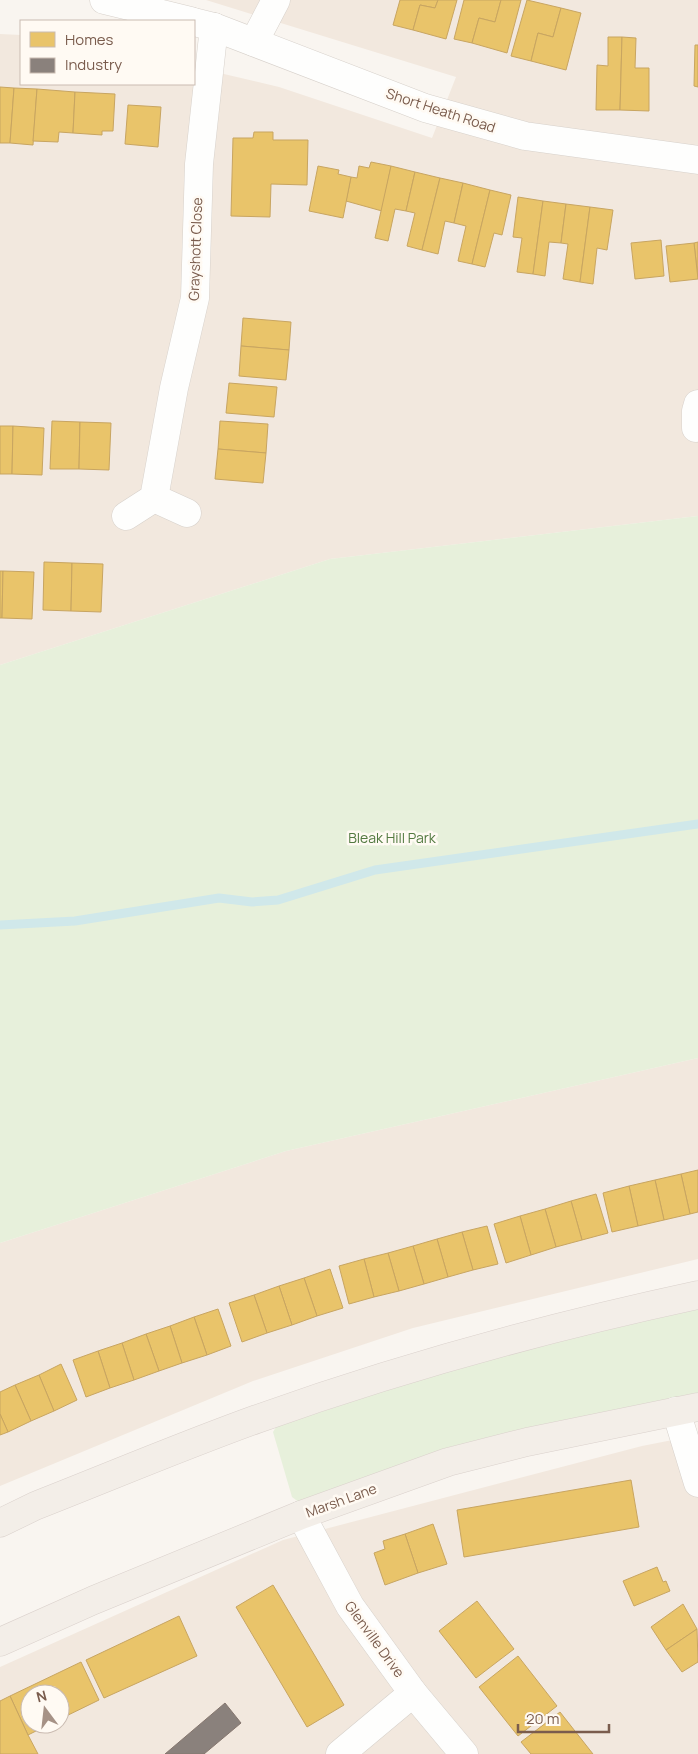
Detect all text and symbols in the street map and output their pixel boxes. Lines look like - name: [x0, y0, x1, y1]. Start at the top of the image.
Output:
- legend: [20, 20, 195, 85]
- text: Homes: [65, 29, 114, 50]
- text: Industry: [65, 54, 122, 75]
- street label: Short Heath Road: [384, 83, 498, 137]
- street label: Grayshott Close: [184, 197, 206, 301]
- park label: Bleak Hill Park: [348, 828, 437, 847]
- street label: Marsh Lane: [303, 1478, 379, 1522]
- street label: Glenville Drive: [341, 1597, 409, 1681]
- north arrow: [20, 1684, 70, 1734]
- text: N: [34, 1685, 49, 1706]
- scale bar: [518, 1702, 609, 1734]
- text: 20 m: [526, 1708, 559, 1729]

